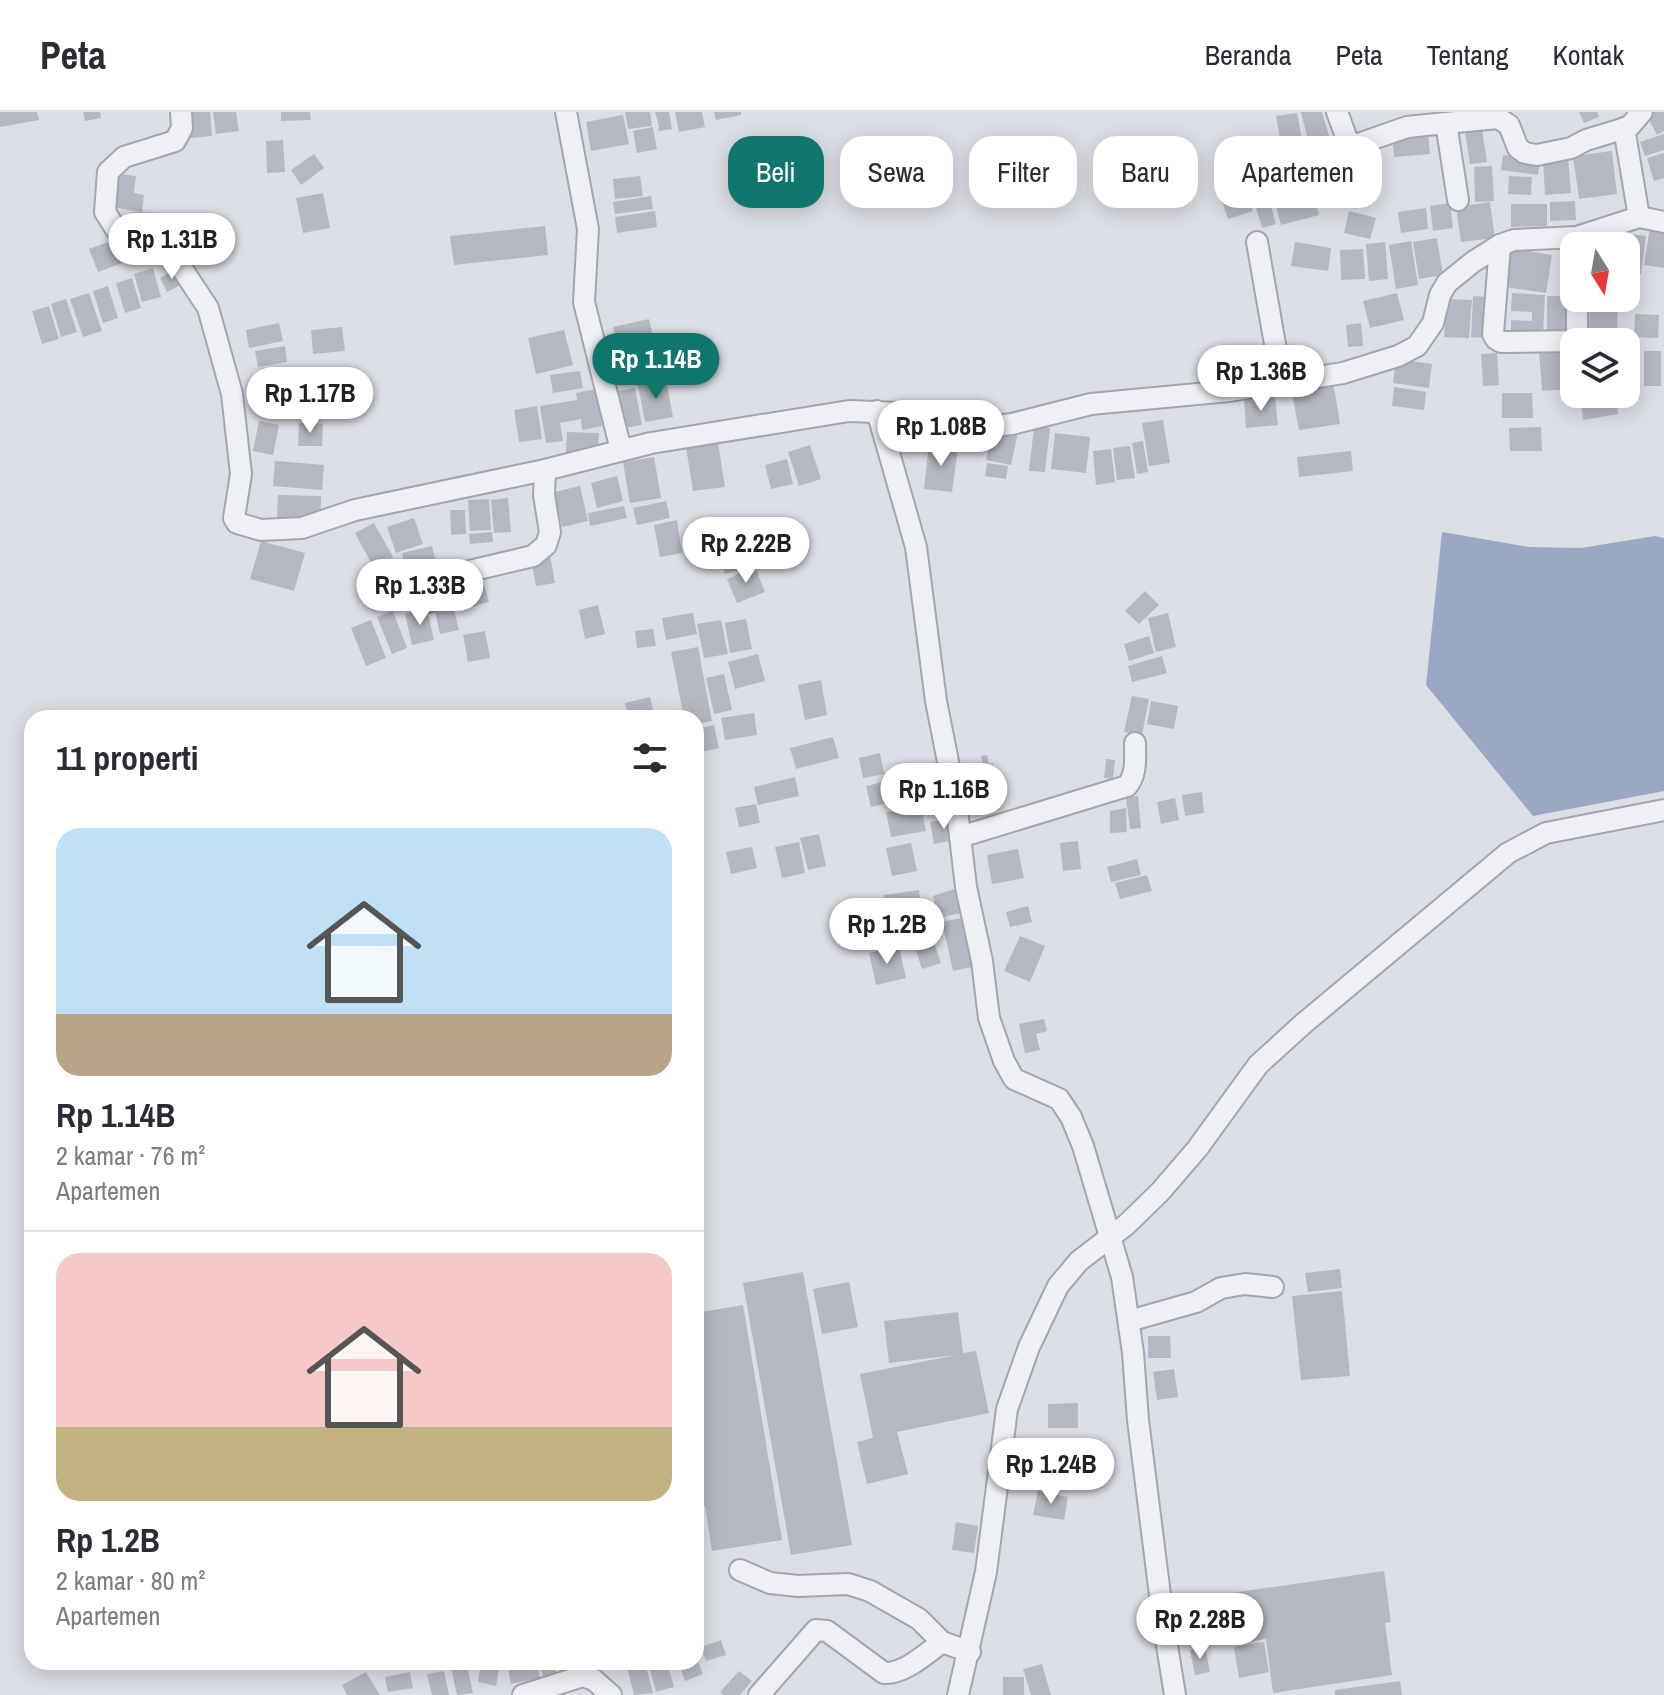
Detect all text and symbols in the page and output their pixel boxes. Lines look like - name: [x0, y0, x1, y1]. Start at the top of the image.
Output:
- text: Peta: [40, 30, 106, 81]
- text: Beranda: [1205, 36, 1292, 74]
- text: Peta: [1336, 36, 1383, 74]
- text: Tentang: [1427, 36, 1509, 74]
- text: Kontak: [1553, 36, 1624, 74]
- chip: Beli: [728, 136, 824, 208]
- chip: Sewa: [840, 136, 953, 208]
- chip: Filter: [969, 136, 1077, 208]
- chip: Baru: [1093, 136, 1198, 208]
- chip: Apartemen: [1214, 136, 1382, 208]
- pin: Rp 1.31B: [89, 213, 255, 281]
- text: Rp 1.31B: [126, 221, 218, 256]
- north arrow: [1560, 232, 1640, 312]
- map controls: [1560, 232, 1640, 408]
- button: layers: [1560, 328, 1640, 408]
- pin: Rp 1.14B: [573, 333, 739, 401]
- text: Rp 1.14B: [610, 341, 702, 376]
- pin: Rp 1.36B: [1178, 345, 1344, 413]
- text: Rp 1.36B: [1215, 353, 1307, 388]
- pin: Rp 1.17B: [227, 367, 393, 435]
- text: Rp 1.17B: [264, 375, 356, 410]
- pin: Rp 1.08B: [858, 400, 1024, 468]
- text: Rp 1.08B: [895, 408, 987, 443]
- pin: Rp 2.22B: [663, 517, 829, 585]
- text: Rp 2.22B: [700, 525, 792, 560]
- pin: Rp 1.33B: [337, 559, 503, 627]
- text: Rp 1.33B: [374, 567, 466, 602]
- text: 11 properti: [56, 735, 199, 781]
- icon: filters: [628, 736, 672, 780]
- pin: Rp 1.16B: [861, 763, 1027, 831]
- text: Rp 1.16B: [898, 771, 990, 806]
- icon: home: [292, 880, 436, 1024]
- pin: Rp 1.2B: [813, 898, 961, 966]
- text: Rp 1.2B: [847, 906, 927, 941]
- text: Rp 1.14B: [56, 1092, 175, 1138]
- text: 2 kamar · 76 m²: [56, 1138, 205, 1173]
- text: Apartemen: [56, 1173, 160, 1208]
- icon: home: [292, 1305, 436, 1449]
- pin: Rp 1.24B: [968, 1438, 1134, 1506]
- text: Rp 1.24B: [1005, 1446, 1097, 1481]
- text: Rp 1.2B: [56, 1517, 160, 1563]
- text: 2 kamar · 80 m²: [56, 1563, 205, 1598]
- pin: Rp 2.28B: [1117, 1593, 1283, 1661]
- text: Apartemen: [56, 1598, 160, 1633]
- text: Rp 2.28B: [1154, 1601, 1246, 1636]

